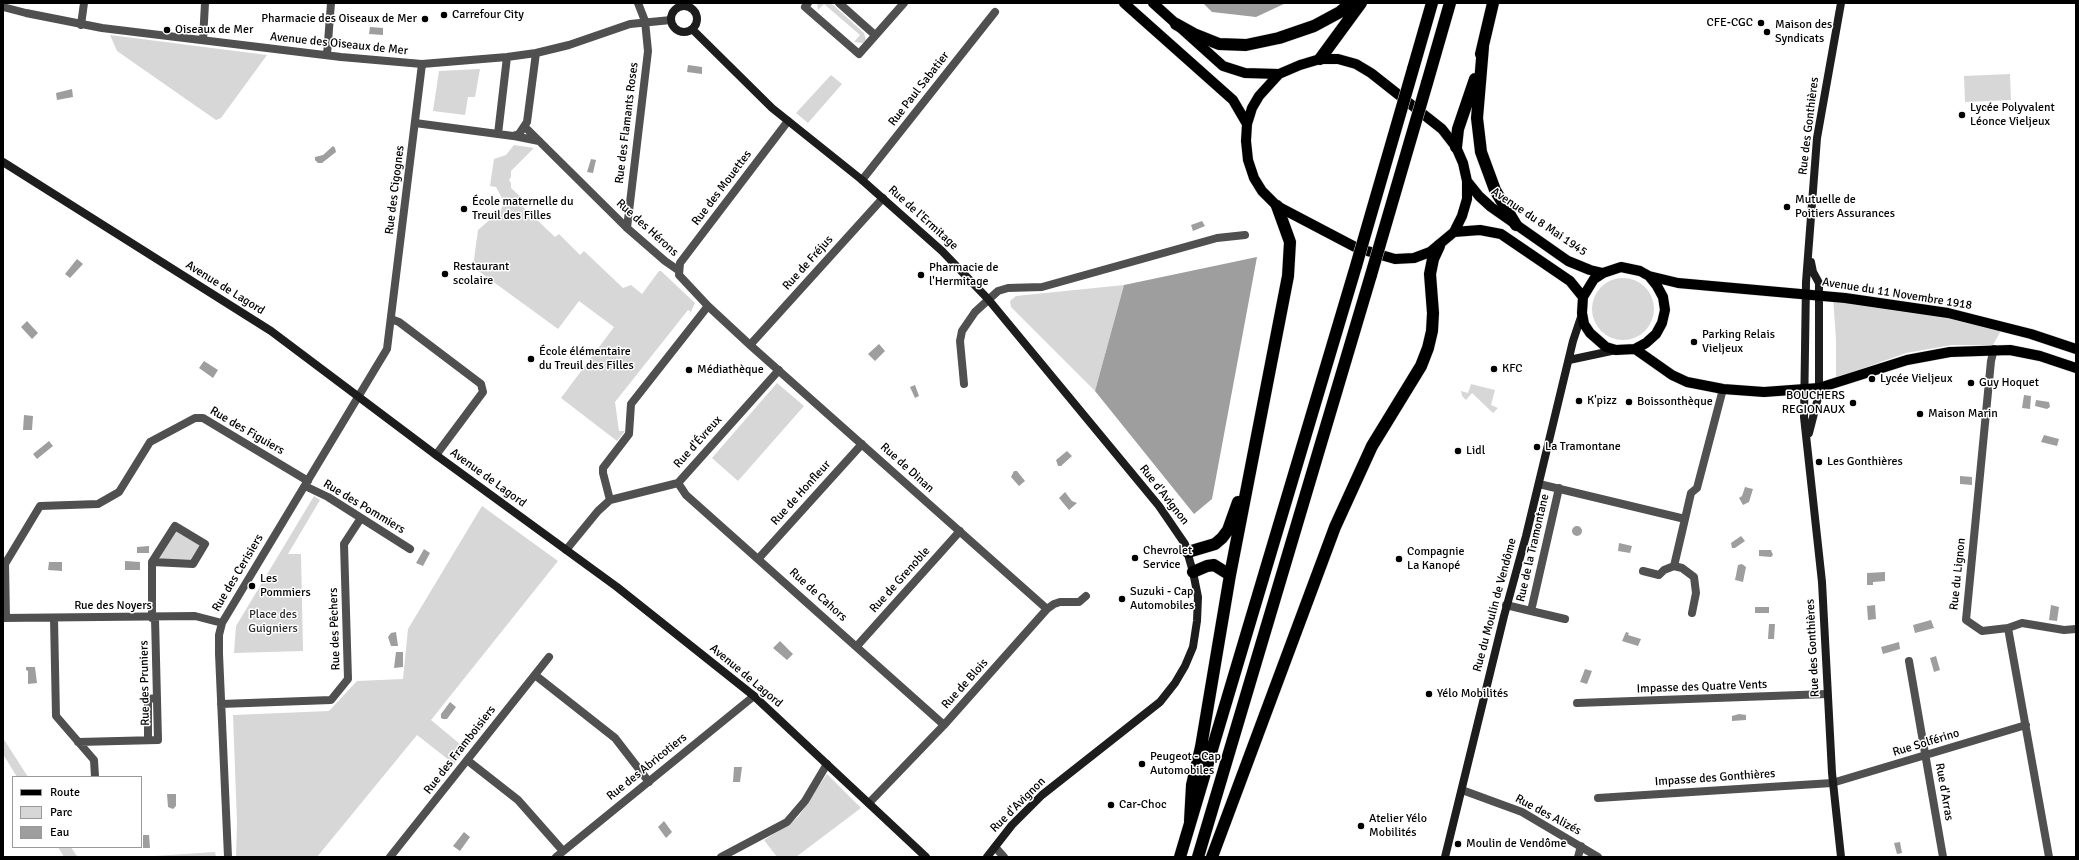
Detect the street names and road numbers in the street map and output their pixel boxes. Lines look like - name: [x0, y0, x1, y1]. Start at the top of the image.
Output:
- street label: Avenue des Oiseaux de Mer: [269, 30, 409, 58]
- street label: Rue Paul Sabatier: [885, 49, 953, 129]
- street label: Rue des Flamants Roses: [612, 61, 642, 185]
- street label: Rue des Gonthières: [1796, 76, 1822, 176]
- street label: Rue des Cigognes: [382, 145, 408, 235]
- street label: Rue des Mouettes: [689, 148, 755, 228]
- street label: Rue de l'Ermitage: [885, 183, 961, 253]
- street label: Avenue du 8 Mai 1945: [1488, 185, 1590, 259]
- street label: Rue des Hérons: [613, 196, 681, 260]
- street label: Rue de Fréjus: [780, 233, 836, 293]
- street label: Avenue de Lagord: [183, 258, 267, 318]
- street label: Avenue du 11 Novembre 1918: [1821, 275, 1973, 313]
- street label: Rue des Figuiers: [207, 404, 287, 458]
- street label: Rue d'Évreux: [671, 413, 725, 471]
- street label: Rue de Dinan: [877, 440, 937, 496]
- street label: Avenue de Lagord: [447, 446, 529, 510]
- street label: Rue de Honfleur: [768, 458, 834, 528]
- street label: Rue d'Avignon: [1136, 462, 1192, 528]
- street label: Rue des Pommiers: [320, 477, 408, 537]
- street label: Rue de la Tramontane: [1514, 493, 1552, 603]
- street label: Rue des Cerisiers: [209, 532, 267, 614]
- street label: Rue du Moulin de Vendôme: [1470, 536, 1520, 674]
- street label: Rue du Lignon: [1947, 537, 1969, 611]
- street label: Rue de Grenoble: [867, 544, 933, 616]
- street label: Rue de Cahors: [786, 565, 850, 625]
- street label: Rue des Pêchers: [326, 587, 344, 671]
- street label: Rue des Noyers: [74, 599, 152, 613]
- street label: Rue des Gonthières: [1803, 599, 1823, 697]
- street label: Rue des Pruniers: [137, 640, 153, 726]
- street label: Avenue de Lagord: [707, 641, 785, 711]
- street label: Rue de Blois: [939, 656, 991, 712]
- street label: Impasse des Quatre Vents: [1636, 678, 1768, 696]
- street label: Rue des Framboisiers: [421, 703, 499, 797]
- street label: Rue Solférino: [1891, 726, 1961, 760]
- street label: Rue des Abricotiers: [604, 730, 690, 804]
- street label: Rue d'Arras: [1932, 762, 1956, 822]
- street label: Impasse des Gonthières: [1654, 767, 1776, 789]
- street label: Rue d'Avignon: [987, 774, 1049, 836]
- street label: Rue des Alizés: [1512, 792, 1584, 838]

